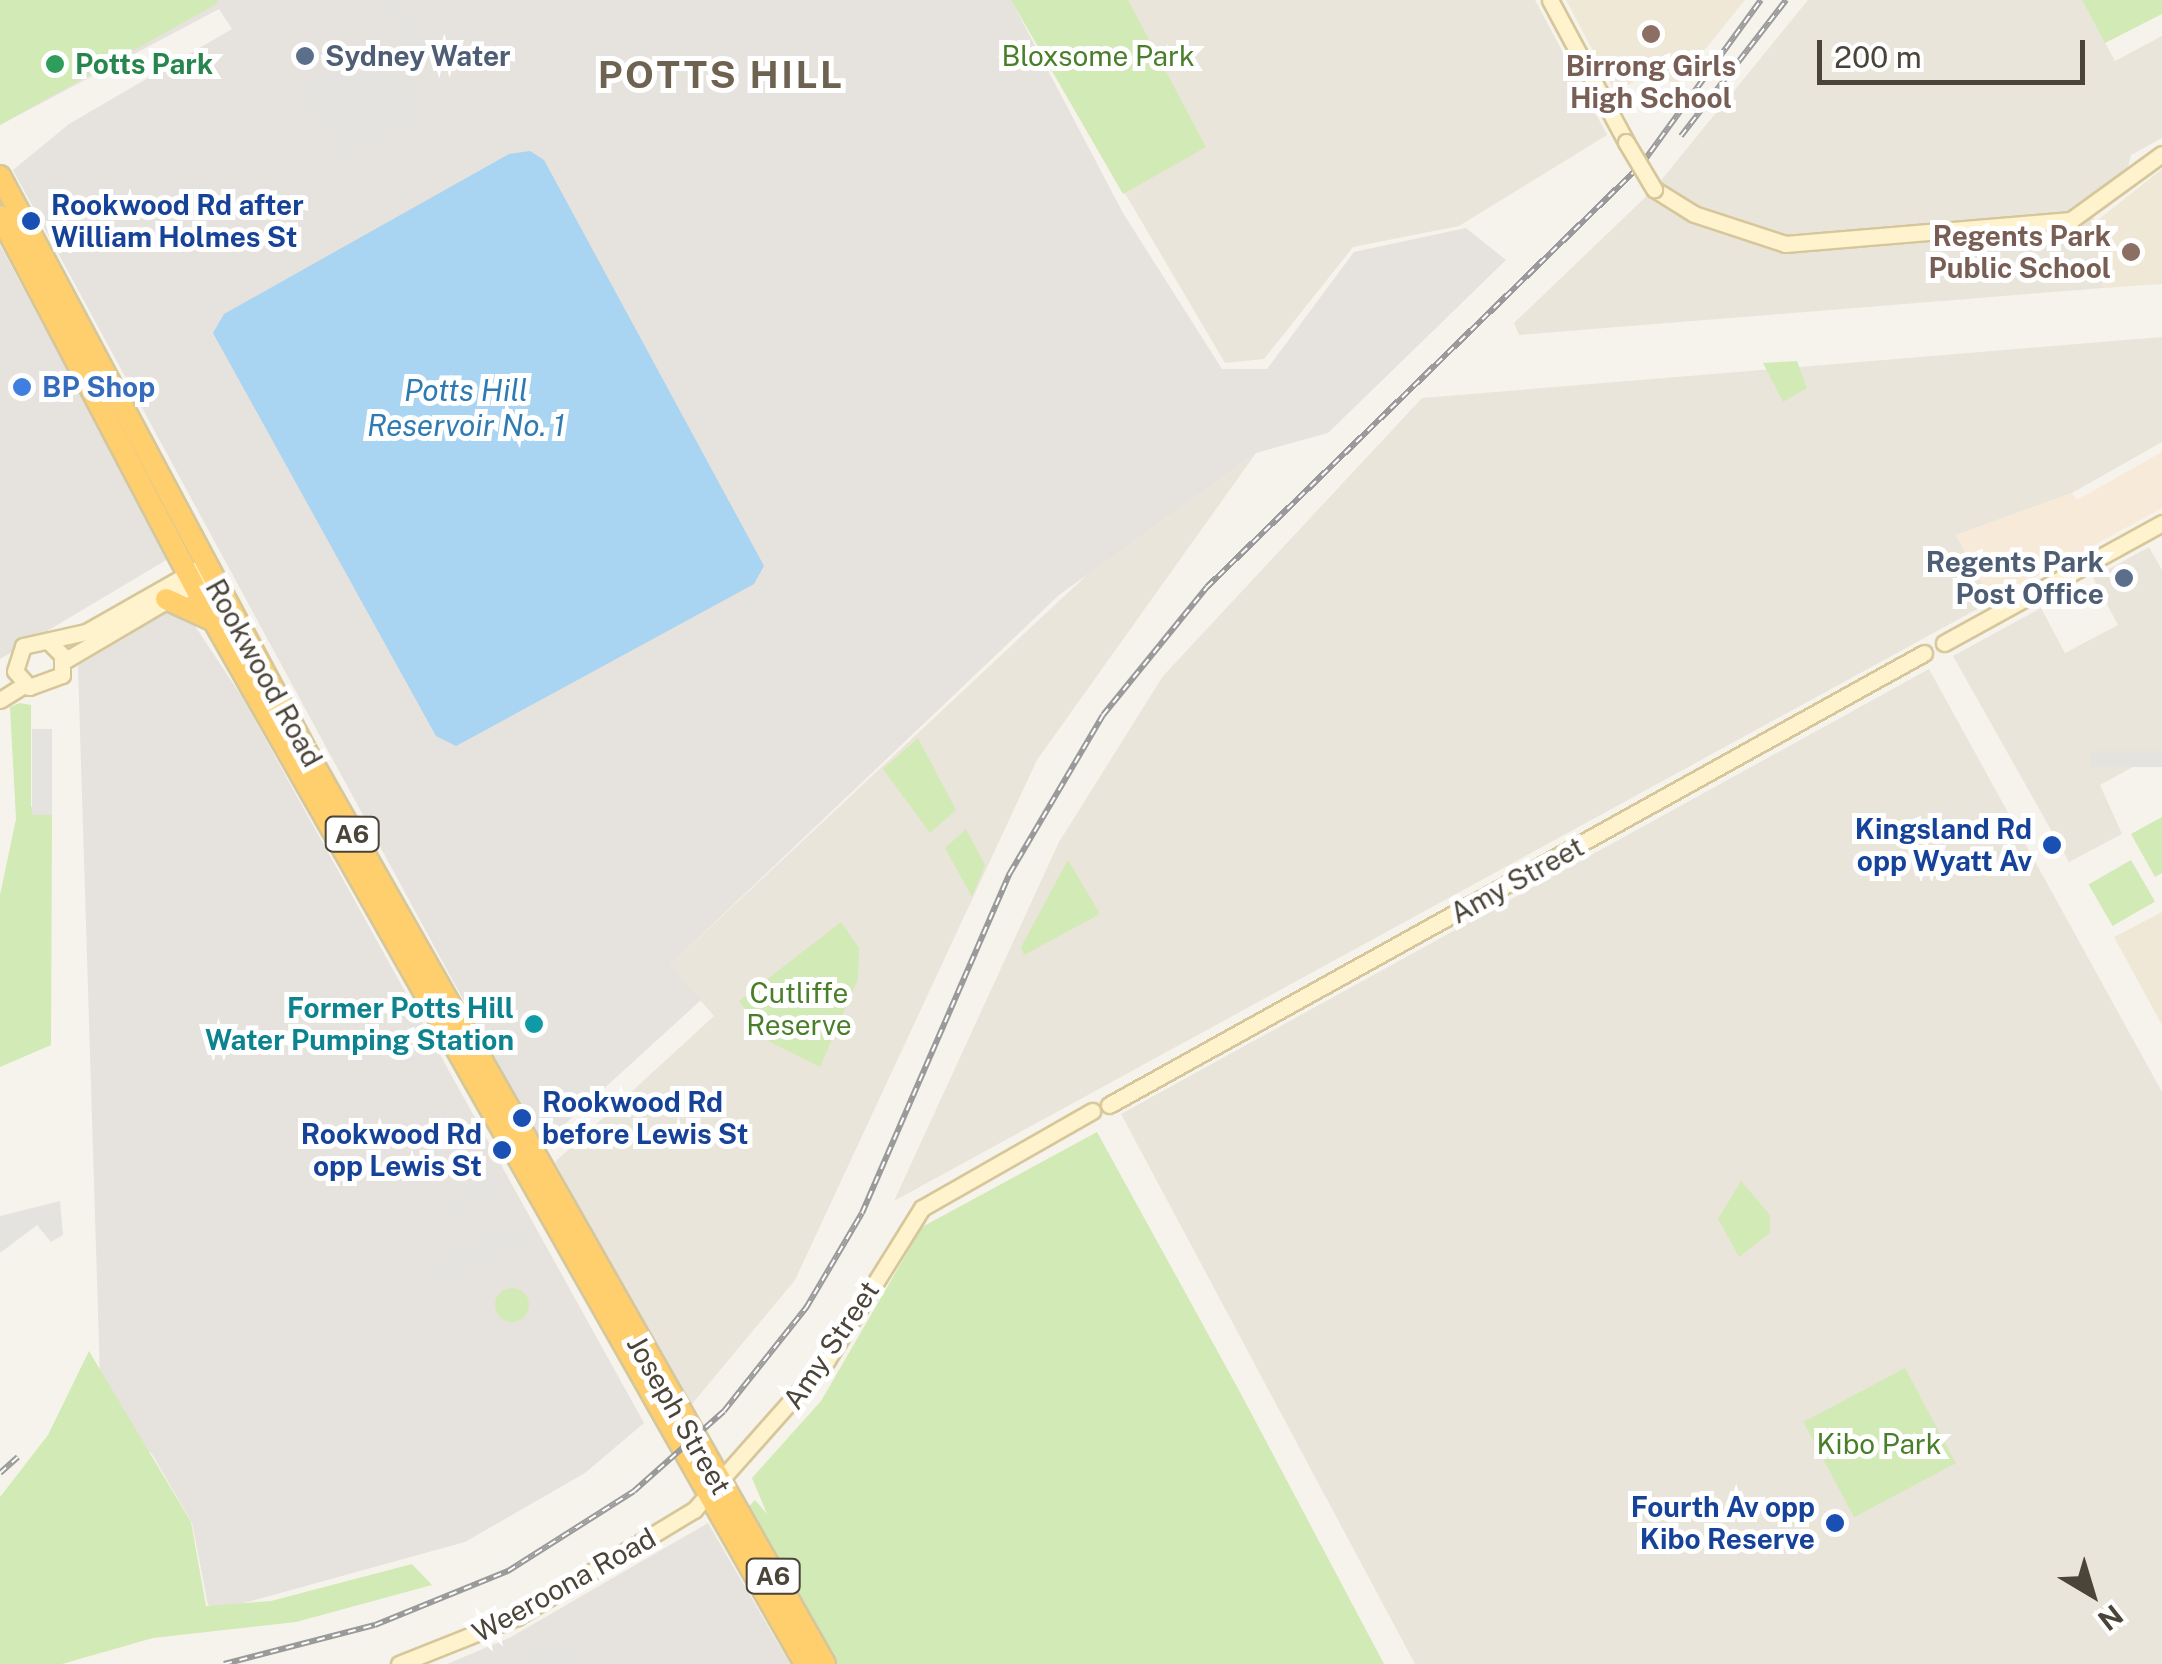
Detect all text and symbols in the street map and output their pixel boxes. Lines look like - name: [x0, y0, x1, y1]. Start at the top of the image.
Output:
- scale bar: [1822, 20, 2090, 82]
- marker: Birrong Girls High School: [1640, 23, 1662, 45]
- place label: Sydney Water: [325, 39, 511, 73]
- park label: Bloxsome Park: [1001, 39, 1195, 73]
- text: 200 m: [1834, 39, 1922, 75]
- marker: Sydney Water: [294, 45, 316, 67]
- place label: Potts Park: [75, 47, 213, 81]
- place label: Birrong Girls High School: [1566, 49, 1736, 115]
- district label: POTTS HILL: [598, 52, 844, 98]
- marker: Potts Park: [44, 53, 66, 75]
- place label: Rookwood Rd after William Holmes St: [51, 188, 304, 254]
- marker: Rookwood Rd after William Holmes St: [20, 210, 42, 232]
- place label: Regents Park Public School: [1928, 219, 2111, 285]
- marker: Regents Park Public School: [2120, 241, 2142, 263]
- place label: BP Shop: [42, 370, 155, 404]
- water label: Potts Hill Reservoir No. 1: [367, 372, 565, 442]
- marker: BP Shop: [11, 376, 33, 398]
- place label: Regents Park Post Office: [1925, 545, 2104, 611]
- marker: Regents Park Post Office: [2113, 567, 2135, 589]
- street label: Rookwood Road: [199, 573, 329, 773]
- place label: Kingsland Rd opp Wyatt Av: [1855, 812, 2032, 878]
- road number: A6: [324, 814, 380, 854]
- street label: Amy Street: [1444, 830, 1590, 930]
- marker: Kingsland Rd opp Wyatt Av: [2041, 834, 2063, 856]
- park label: Cutliffe Reserve: [746, 976, 852, 1042]
- place label: Former Potts Hill Water Pumping Station: [205, 991, 514, 1057]
- marker: Former Potts Hill Water Pumping Station: [523, 1013, 545, 1035]
- place label: Rookwood Rd before Lewis St: [542, 1085, 749, 1151]
- marker: Rookwood Rd before Lewis St: [511, 1107, 533, 1129]
- place label: Rookwood Rd opp Lewis St: [301, 1117, 482, 1183]
- marker: Rookwood Rd opp Lewis St: [491, 1139, 513, 1161]
- street label: Amy Street: [776, 1275, 886, 1415]
- street label: Joseph Street: [620, 1329, 738, 1501]
- park label: Kibo Park: [1816, 1427, 1942, 1461]
- place label: Fourth Av opp Kibo Reserve: [1630, 1490, 1815, 1556]
- marker: Fourth Av opp Kibo Reserve: [1824, 1512, 1846, 1534]
- street label: Weeroona Road: [467, 1521, 661, 1649]
- north arrow: [2042, 1544, 2142, 1644]
- road number: A6: [746, 1556, 800, 1596]
- text: N: [2092, 1598, 2130, 1638]

